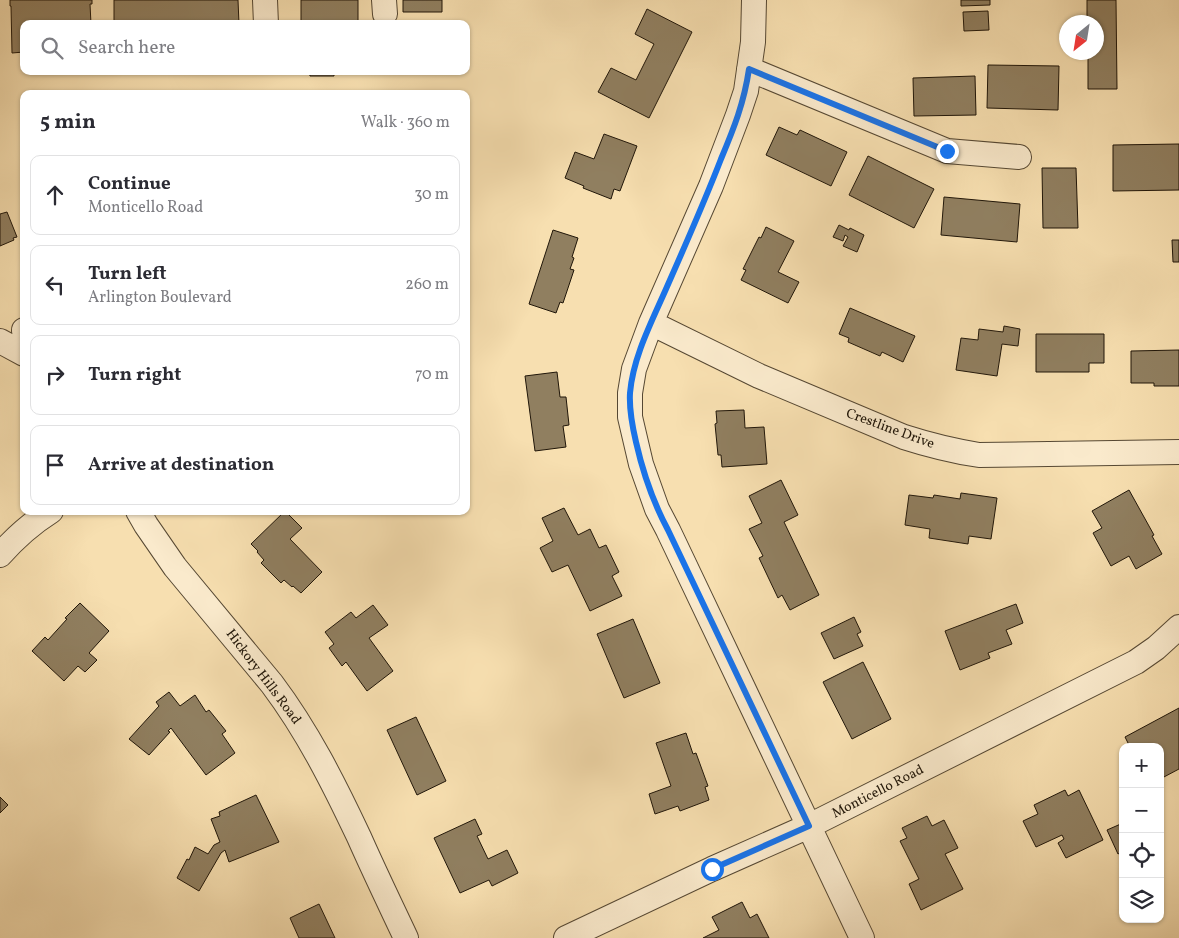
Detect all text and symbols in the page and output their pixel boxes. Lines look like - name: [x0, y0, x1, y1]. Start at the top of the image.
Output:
- north arrow: [1059, 15, 1104, 60]
- search box: [20, 20, 470, 75]
- icon: search: [38, 34, 66, 62]
- text: Search here: [78, 35, 175, 61]
- text: 5 min: [40, 108, 96, 137]
- text: Walk · 360 m: [361, 112, 450, 134]
- route end: [936, 140, 959, 163]
- text: Continue: [88, 171, 171, 197]
- icon: ahead: [41, 181, 69, 209]
- text: 30 m: [414, 184, 449, 206]
- text: Monticello Road: [88, 197, 203, 219]
- text: Turn left: [88, 261, 167, 287]
- icon: left: [41, 271, 69, 299]
- text: 260 m: [405, 274, 449, 296]
- text: Arlington Boulevard: [88, 287, 232, 309]
- icon: right: [41, 361, 69, 389]
- text: Turn right: [88, 362, 181, 388]
- text: 70 m: [415, 364, 449, 386]
- street label: Crestline Drive: [843, 404, 937, 454]
- icon: arrive: [41, 451, 69, 479]
- text: Arrive at destination: [88, 452, 274, 478]
- street label: Hickory Hills Road: [221, 625, 305, 729]
- map controls: [1119, 743, 1164, 923]
- button: +: [1119, 743, 1164, 788]
- street label: Monticello Road: [829, 761, 927, 823]
- button: −: [1119, 788, 1164, 833]
- button: locate: [1119, 833, 1164, 878]
- route start: [701, 858, 724, 881]
- button: layers: [1119, 878, 1164, 923]

